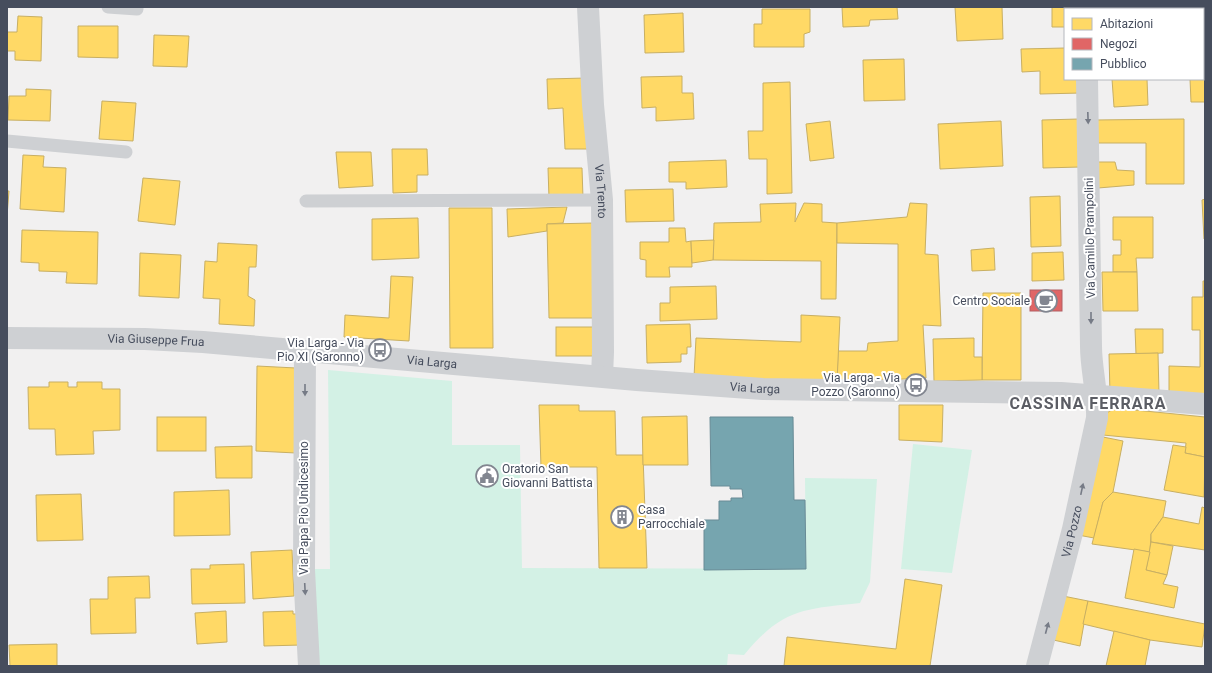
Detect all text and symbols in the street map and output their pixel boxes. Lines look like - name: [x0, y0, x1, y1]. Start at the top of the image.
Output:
- legend: [1064, 8, 1204, 80]
- text: Abitazioni: [1100, 17, 1153, 31]
- text: Negozi: [1100, 37, 1137, 51]
- text: Pubblico: [1100, 57, 1147, 71]
- one-way arrow: [1085, 112, 1091, 125]
- street label: Via Trento: [592, 164, 609, 219]
- street label: Via Camillo Prampolini: [1082, 177, 1098, 299]
- cafe icon: Centro Sociale: [1033, 288, 1059, 314]
- place label: Centro Sociale: [953, 294, 1030, 308]
- one-way arrow: [1088, 312, 1094, 325]
- street label: Via Giuseppe Frua: [107, 332, 205, 349]
- place label: Via Larga - Via Pio XI (Saronno): [277, 336, 364, 364]
- bus stop icon: Via Larga - Via Pio XI (Saronno): [367, 337, 393, 363]
- street label: Via Larga: [406, 353, 458, 371]
- place label: Via Larga - Via Pozzo (Saronno): [811, 371, 900, 399]
- bus stop icon: Via Larga - Via Pozzo (Saronno): [903, 372, 929, 398]
- street label: Via Larga: [729, 380, 780, 396]
- one-way arrow: [302, 384, 308, 397]
- district label: CASSINA FERRARA: [1010, 394, 1166, 413]
- street label: Via Papa Pio Undicesimo: [297, 441, 311, 575]
- place label: Oratorio San Giovanni Battista: [502, 462, 593, 490]
- public building icon: Oratorio San Giovanni Battista: [474, 463, 500, 489]
- one-way arrow: [1079, 482, 1085, 495]
- place label: Casa Parrocchiale: [638, 503, 705, 531]
- building icon: Casa Parrocchiale: [609, 504, 635, 530]
- street label: Via Pozzo: [1059, 504, 1085, 559]
- one-way arrow: [301, 583, 308, 596]
- one-way arrow: [1044, 622, 1050, 634]

